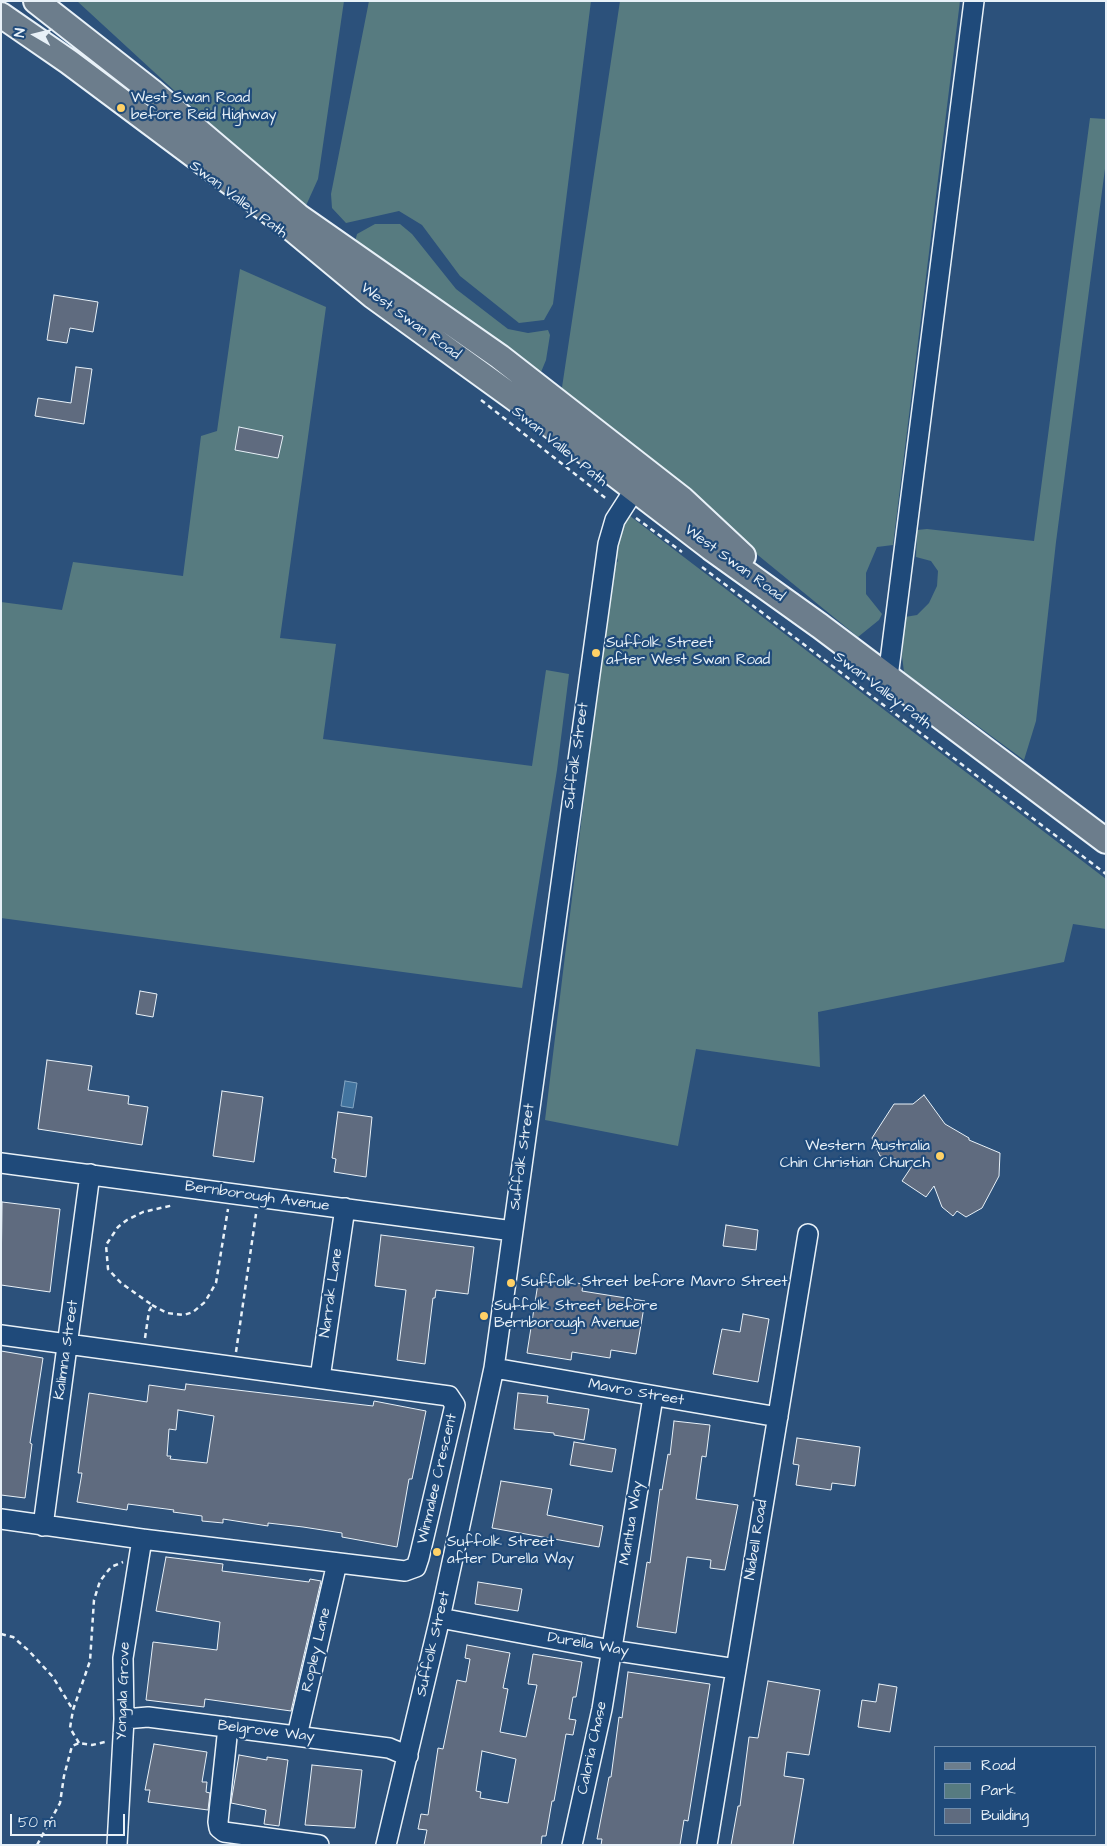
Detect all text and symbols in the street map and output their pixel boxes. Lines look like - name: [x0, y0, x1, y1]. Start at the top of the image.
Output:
- north arrow: [10, 10, 60, 60]
- text: N: [10, 27, 31, 39]
- place label: West Swan Road before Reid Highway: [131, 90, 277, 125]
- marker: West Swan Road before Reid Highway: [115, 102, 127, 114]
- street label: Swan Valley Path: [186, 157, 290, 243]
- street label: West Swan Road: [357, 280, 463, 364]
- street label: Swan Valley Path: [508, 403, 610, 491]
- street label: West Swan Road: [681, 522, 787, 606]
- place label: Suffolk Street after West Swan Road: [606, 635, 770, 670]
- marker: Suffolk Street after West Swan Road: [590, 647, 602, 659]
- street label: Swan Valley Path: [830, 648, 934, 734]
- street label: Suffolk Street: [561, 702, 593, 810]
- street label: Suffolk Street: [507, 1103, 539, 1211]
- place label: Western Australia Chin Christian Church: [780, 1138, 930, 1173]
- marker: Western Australia Chin Christian Church: [934, 1150, 946, 1162]
- street label: Bernborough Avenue: [184, 1178, 330, 1216]
- street label: Narrak Lane: [317, 1247, 347, 1339]
- place label: Suffolk Street before Mavro Street: [521, 1274, 787, 1292]
- marker: Suffolk Street before Mavro Street: [505, 1277, 517, 1289]
- place label: Suffolk Street before Bernborough Avenue: [494, 1298, 658, 1333]
- street label: Kalimna Street: [51, 1299, 83, 1401]
- marker: Suffolk Street before Bernborough Avenue: [478, 1310, 490, 1322]
- street label: Mavro Street: [587, 1376, 685, 1410]
- street label: Winmalee Crescent: [414, 1412, 462, 1546]
- street label: Mantua Way: [616, 1480, 648, 1566]
- street label: Niabell Road: [742, 1499, 772, 1581]
- place label: Suffolk Street after Durella Way: [447, 1534, 574, 1569]
- marker: Suffolk Street after Durella Way: [431, 1546, 443, 1558]
- street label: Suffolk Street: [413, 1590, 455, 1698]
- street label: Ropley Lane: [299, 1606, 335, 1694]
- street label: Durella Way: [546, 1629, 630, 1661]
- street label: Yongala Grove: [113, 1642, 135, 1740]
- street label: Caloria Chase: [574, 1700, 612, 1796]
- street label: Belgrove Way: [217, 1717, 315, 1747]
- legend: [934, 1746, 1097, 1836]
- text: Road: [981, 1755, 1015, 1776]
- text: Park: [981, 1780, 1016, 1801]
- scale bar: [12, 1804, 128, 1836]
- text: Building: [981, 1805, 1029, 1826]
- text: 50 m: [18, 1812, 56, 1833]

